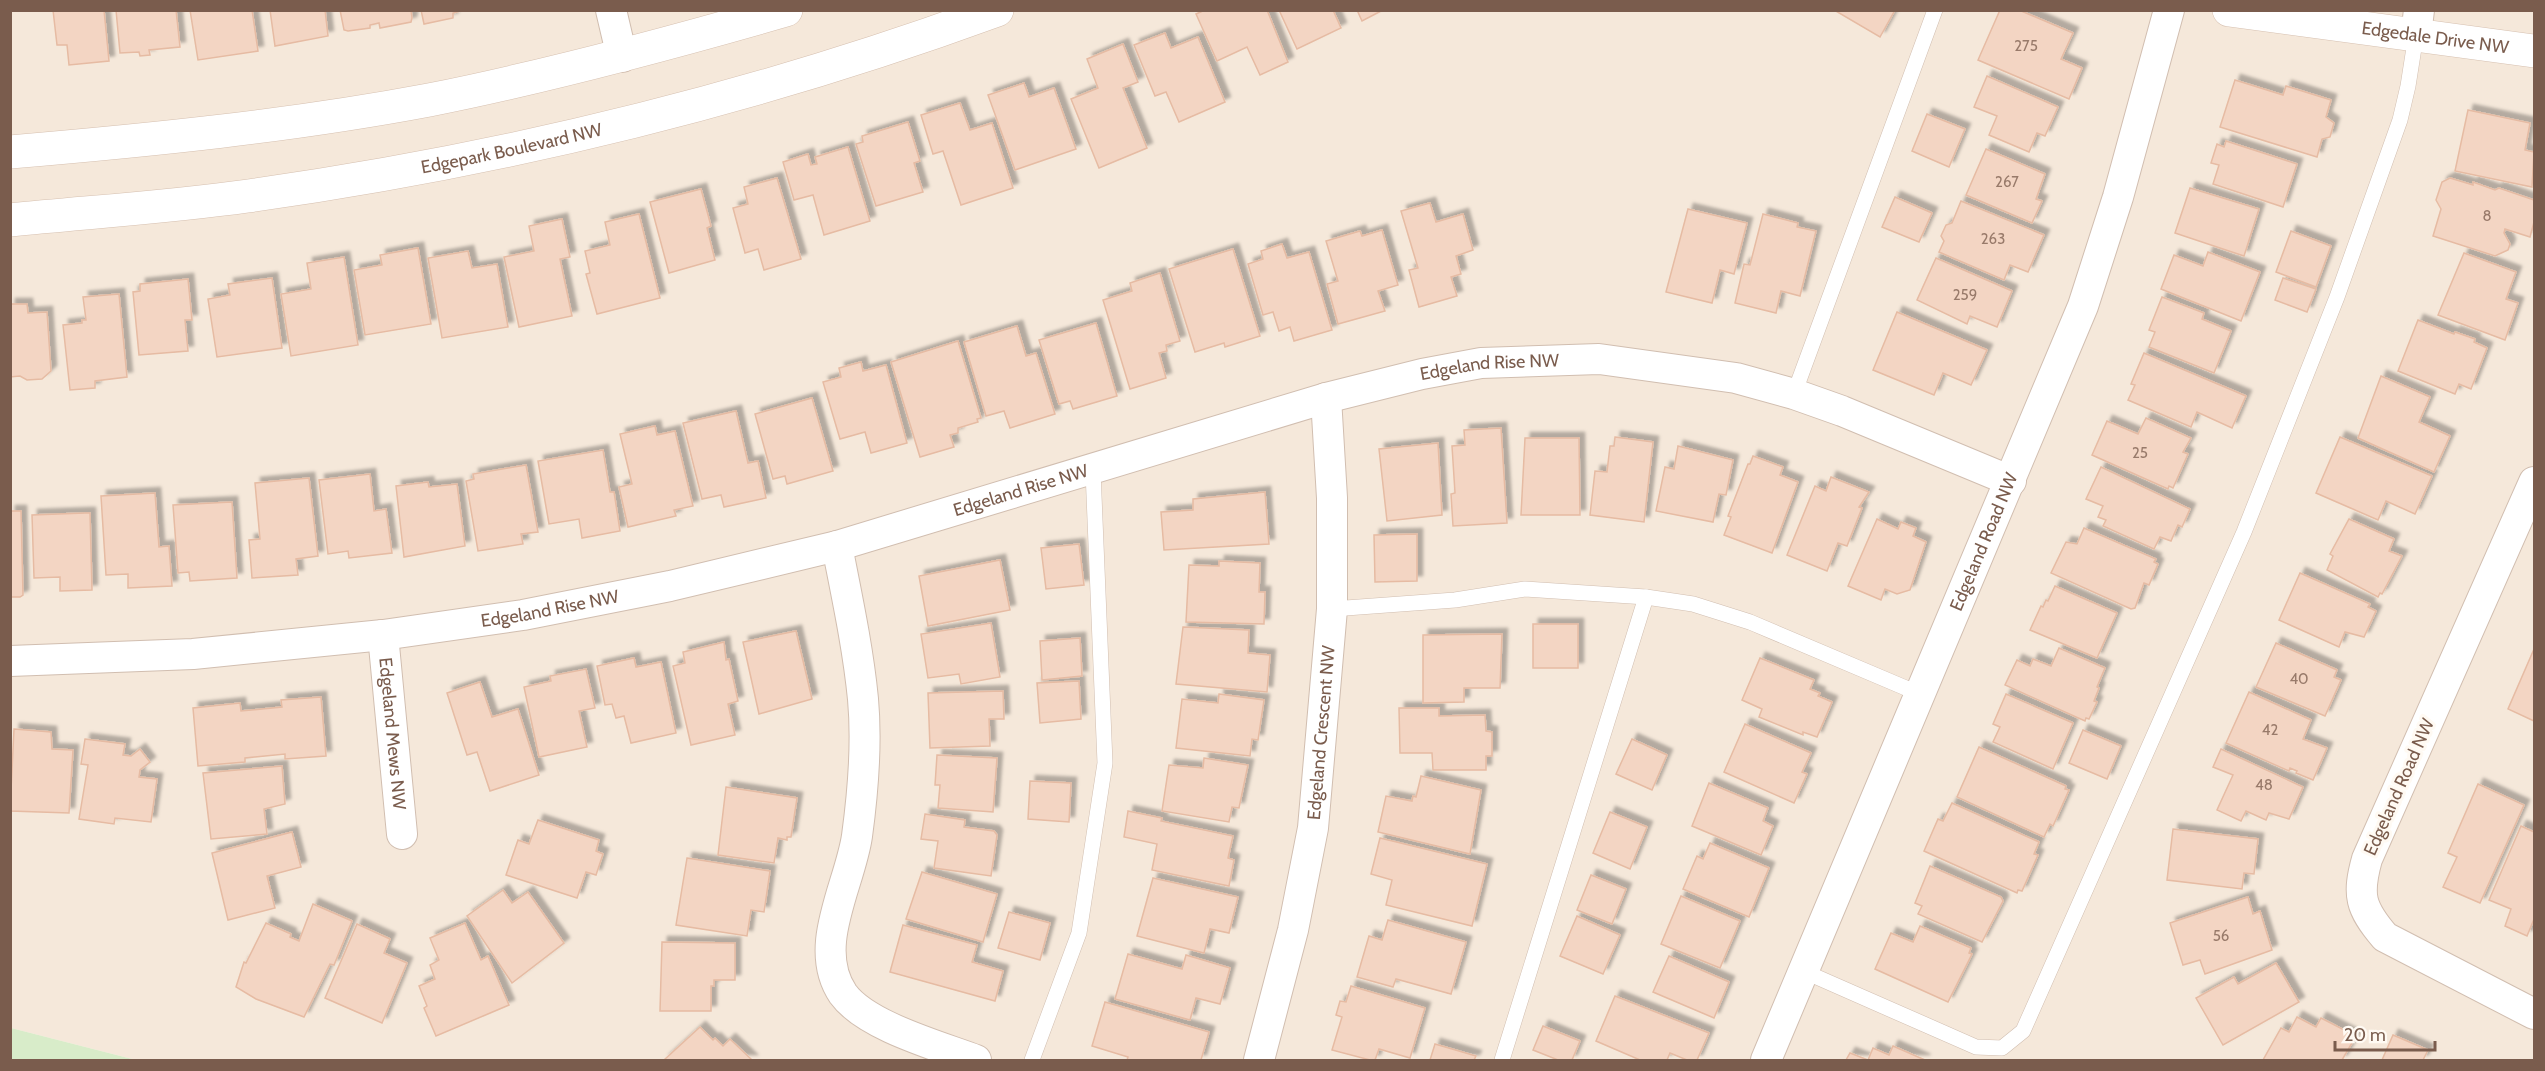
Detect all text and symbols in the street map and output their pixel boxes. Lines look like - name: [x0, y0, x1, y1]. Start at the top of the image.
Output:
- street label: Edgedale Drive NW: [2360, 17, 2510, 58]
- house number: 275: [2014, 37, 2038, 55]
- street label: Edgepark Boulevard NW: [419, 119, 604, 178]
- house number: 267: [1995, 173, 2019, 191]
- house number: 8: [2482, 207, 2492, 225]
- house number: 263: [1981, 230, 2005, 248]
- house number: 259: [1953, 286, 1977, 304]
- street label: Edgeland Rise NW: [1418, 349, 1559, 385]
- house number: 25: [2132, 444, 2148, 462]
- street label: Edgeland Rise NW: [951, 460, 1091, 521]
- street label: Edgeland Road NW: [1945, 470, 2023, 614]
- street label: Edgeland Rise NW: [479, 585, 621, 632]
- street label: Edgeland Crescent NW: [1303, 645, 1340, 821]
- street label: Edgeland Mews NW: [374, 656, 411, 811]
- house number: 40: [2289, 670, 2309, 688]
- street label: Edgeland Road NW: [2359, 715, 2439, 859]
- house number: 42: [2262, 721, 2278, 739]
- house number: 48: [2255, 776, 2273, 794]
- house number: 56: [2213, 927, 2229, 945]
- scale bar: [2335, 1014, 2436, 1052]
- text: 20 m: [2344, 1024, 2386, 1046]

